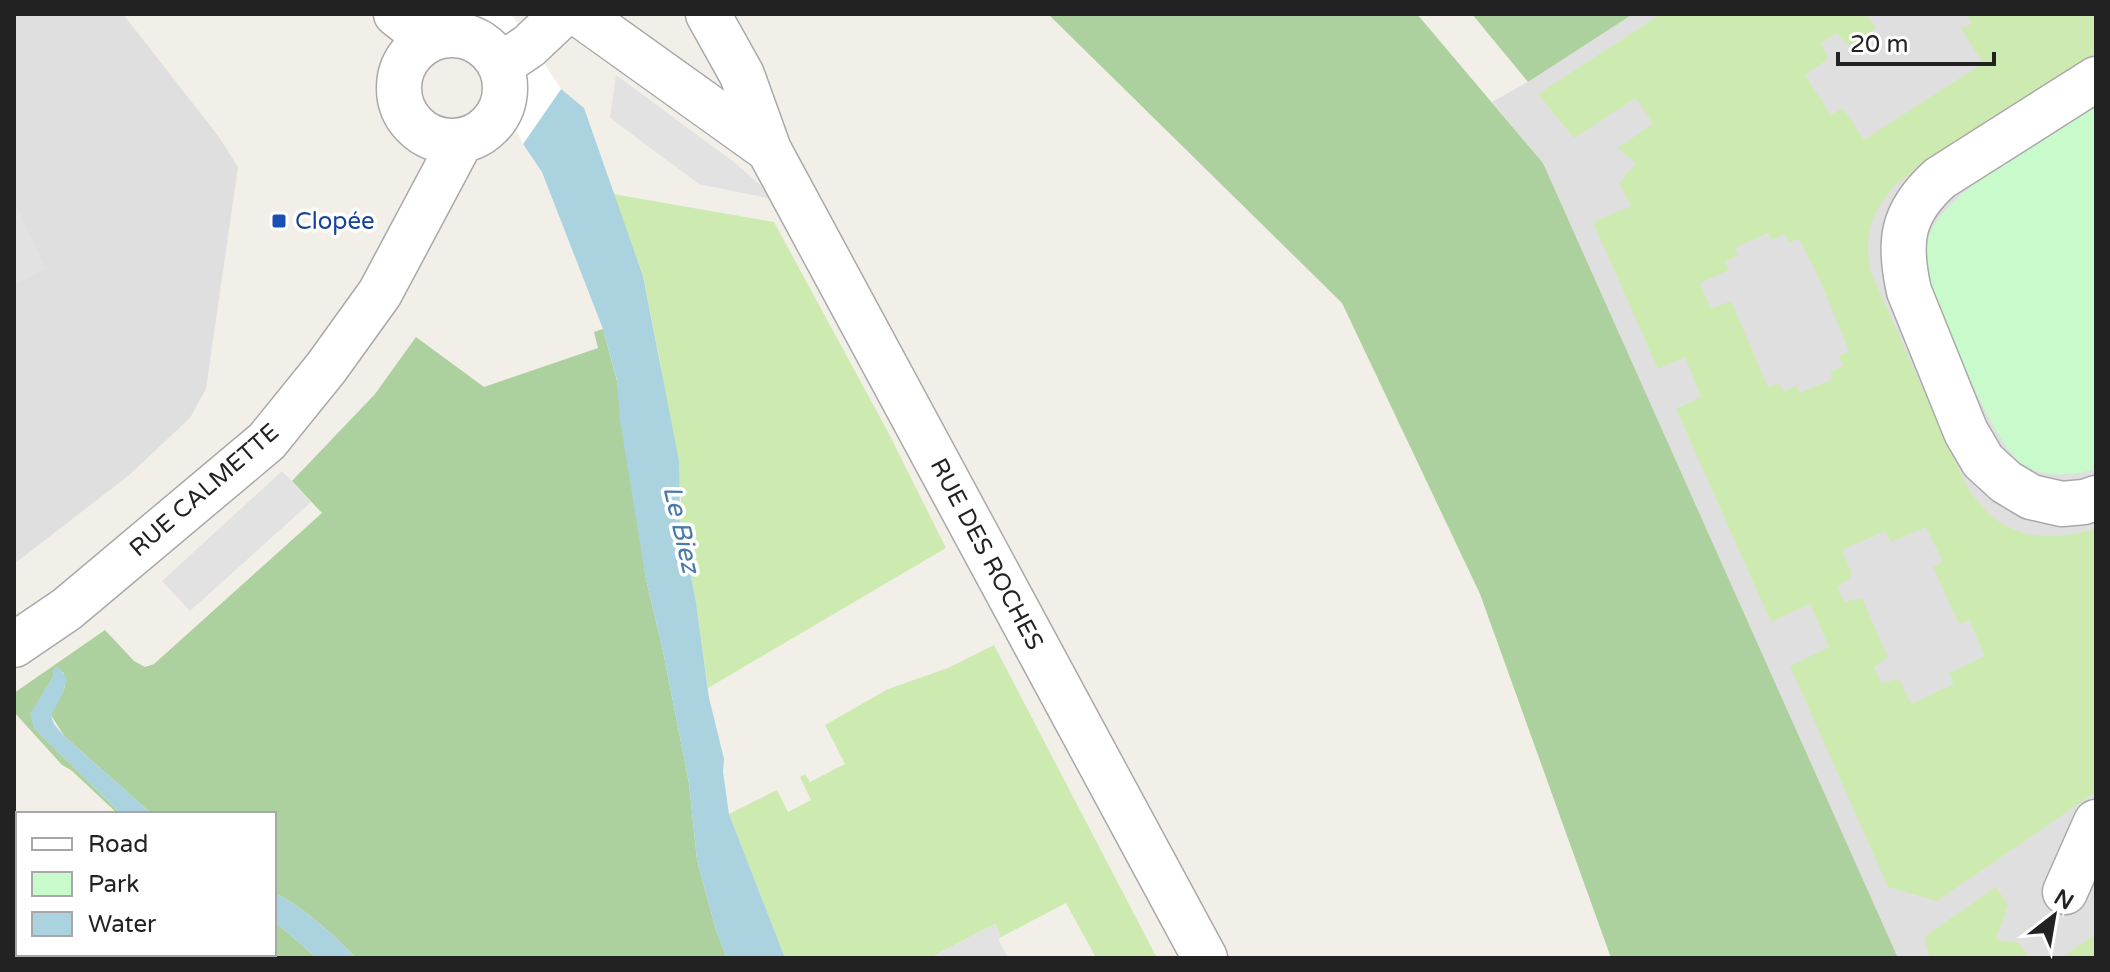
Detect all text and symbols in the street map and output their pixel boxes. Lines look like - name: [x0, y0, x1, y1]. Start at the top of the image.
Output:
- scale bar: [1838, 16, 1994, 66]
- text: 20 m: [1850, 30, 1908, 59]
- place label: Clopée: [295, 207, 375, 236]
- marker: Clopée: [270, 212, 288, 230]
- street label: RUE CALMETTE: [124, 418, 285, 563]
- street label: RUE DES ROCHES: [924, 454, 1049, 655]
- water label: Le Biez: [656, 483, 707, 578]
- legend: [16, 812, 276, 956]
- text: Road: [88, 830, 148, 859]
- text: Park: [88, 870, 139, 899]
- north arrow: [2014, 876, 2094, 956]
- text: N: [2050, 884, 2078, 915]
- text: Water: [88, 910, 157, 939]

